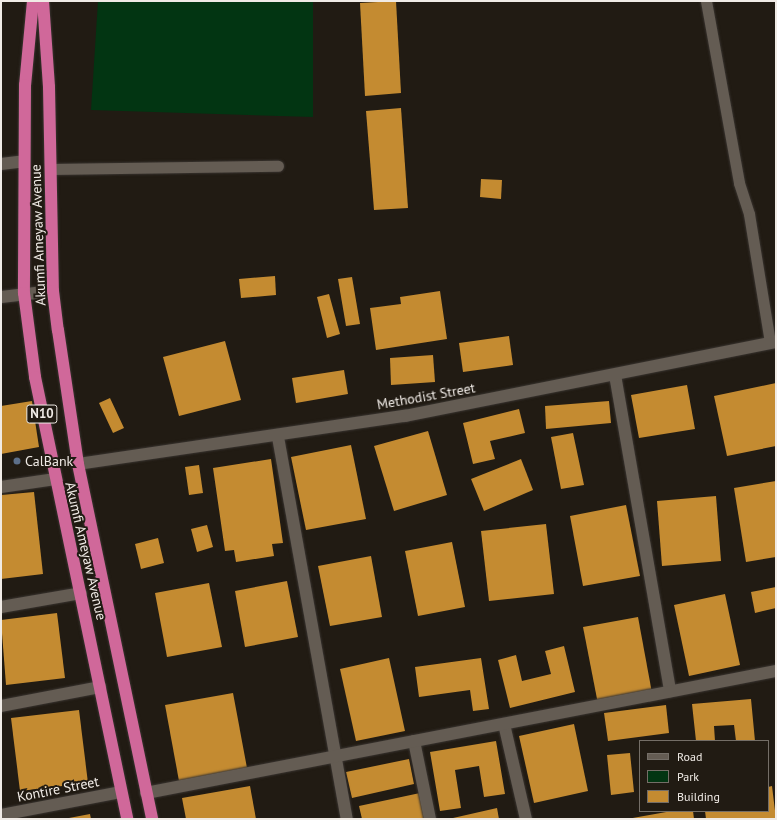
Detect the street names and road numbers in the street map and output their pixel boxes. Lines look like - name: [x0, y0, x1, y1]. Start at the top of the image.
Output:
- street label: Akumfi Ameyaw Avenue: [27, 163, 49, 307]
- street label: Methodist Street: [376, 379, 476, 413]
- road number: N10: [26, 403, 58, 425]
- street label: Akumfi Ameyaw Avenue: [62, 480, 110, 622]
- street label: Kontire Street: [16, 773, 100, 805]

